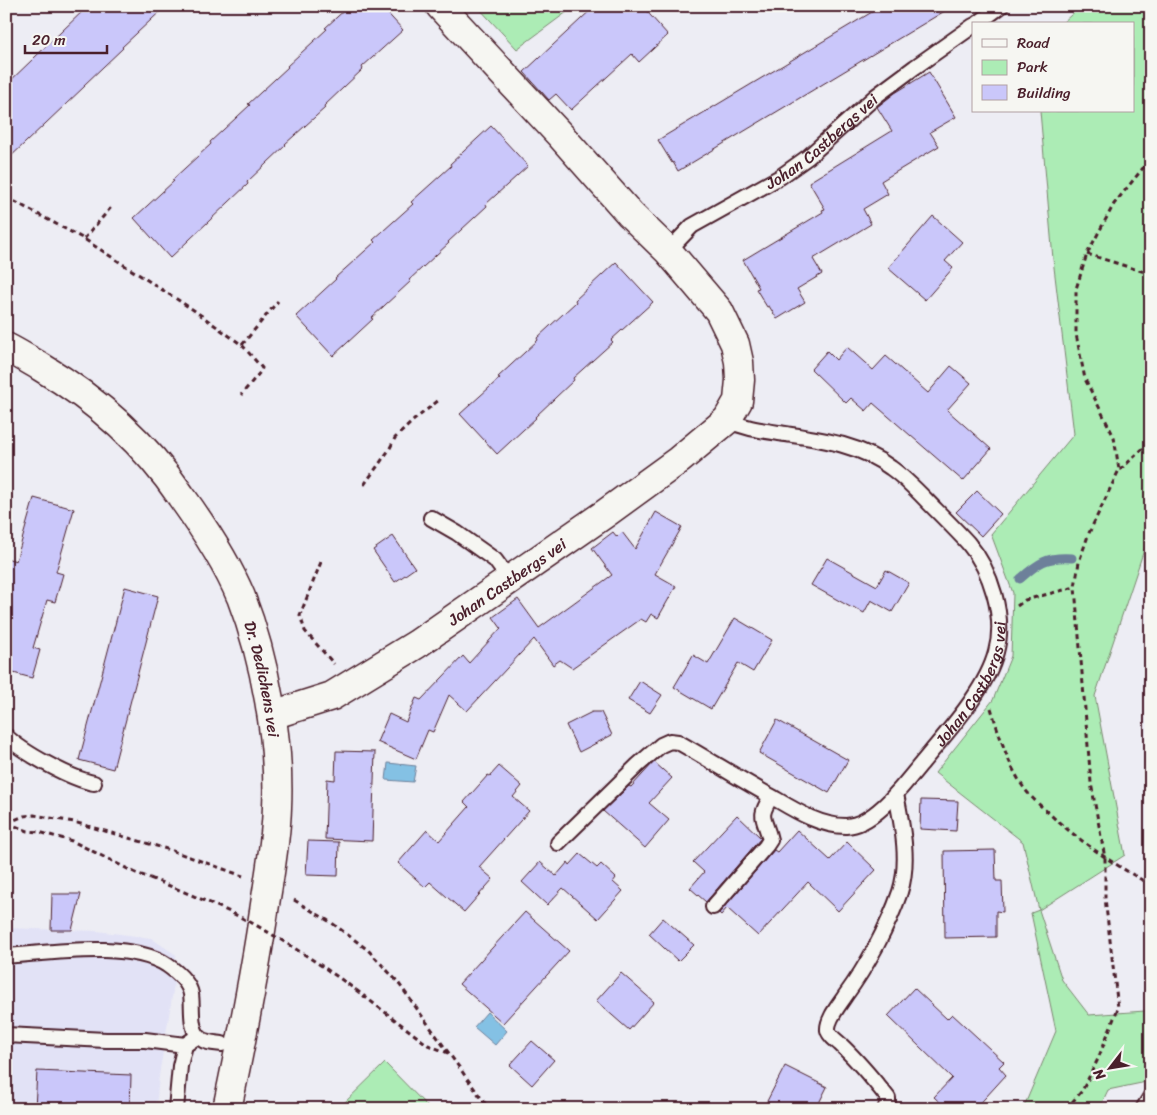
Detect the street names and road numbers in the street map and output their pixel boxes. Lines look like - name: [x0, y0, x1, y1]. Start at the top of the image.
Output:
- street label: Johan Castbergs vei: [759, 86, 885, 198]
- street label: Johan Castbergs vei: [440, 530, 573, 634]
- street label: Dr. Dedichens vei: [236, 617, 289, 739]
- street label: Johan Castbergs vei: [926, 620, 1014, 753]

